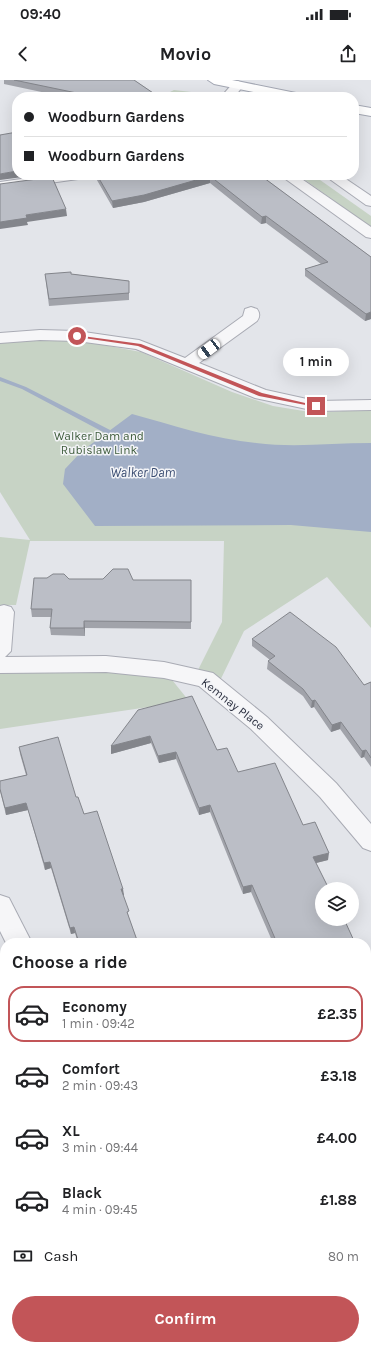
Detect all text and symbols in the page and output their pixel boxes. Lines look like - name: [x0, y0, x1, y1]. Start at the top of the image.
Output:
- text: 09:40: [20, 5, 61, 23]
- icon: back: [12, 43, 34, 65]
- text: Movio: [160, 43, 211, 65]
- icon: share: [337, 43, 359, 65]
- text: Woodburn Gardens: [48, 108, 185, 126]
- text: Woodburn Gardens: [48, 147, 185, 165]
- route start: [68, 327, 86, 345]
- car: [196, 337, 222, 361]
- callout: 1 min: [283, 348, 349, 376]
- text: 1 min: [300, 354, 332, 369]
- route end: [307, 397, 325, 415]
- park label: Walker Dam and Rubislaw Link: [54, 429, 144, 457]
- water label: Walker Dam: [111, 465, 176, 480]
- street label: Kemnay Place: [199, 675, 267, 733]
- map controls: [315, 882, 359, 926]
- button: layers: [315, 882, 359, 926]
- text: Choose a ride: [12, 951, 127, 973]
- icon: car: [14, 996, 50, 1032]
- text: Economy: [62, 998, 127, 1016]
- text: £2.35: [318, 1005, 357, 1023]
- text: 1 min · 09:42: [62, 1016, 135, 1031]
- icon: car: [14, 1058, 50, 1094]
- text: Comfort: [62, 1060, 120, 1078]
- text: £3.18: [320, 1067, 357, 1085]
- text: 2 min · 09:43: [62, 1078, 138, 1093]
- icon: car: [14, 1120, 50, 1156]
- text: XL: [62, 1122, 80, 1140]
- text: £4.00: [317, 1129, 357, 1147]
- text: 3 min · 09:44: [62, 1140, 138, 1155]
- icon: car: [14, 1182, 50, 1218]
- text: Black: [62, 1184, 102, 1202]
- text: £1.88: [320, 1191, 357, 1209]
- text: 4 min · 09:45: [62, 1202, 138, 1217]
- icon: cash: [12, 1245, 34, 1267]
- text: Cash: [44, 1247, 78, 1265]
- text: 80 m: [328, 1249, 359, 1264]
- button: Confirm: [12, 1296, 359, 1342]

